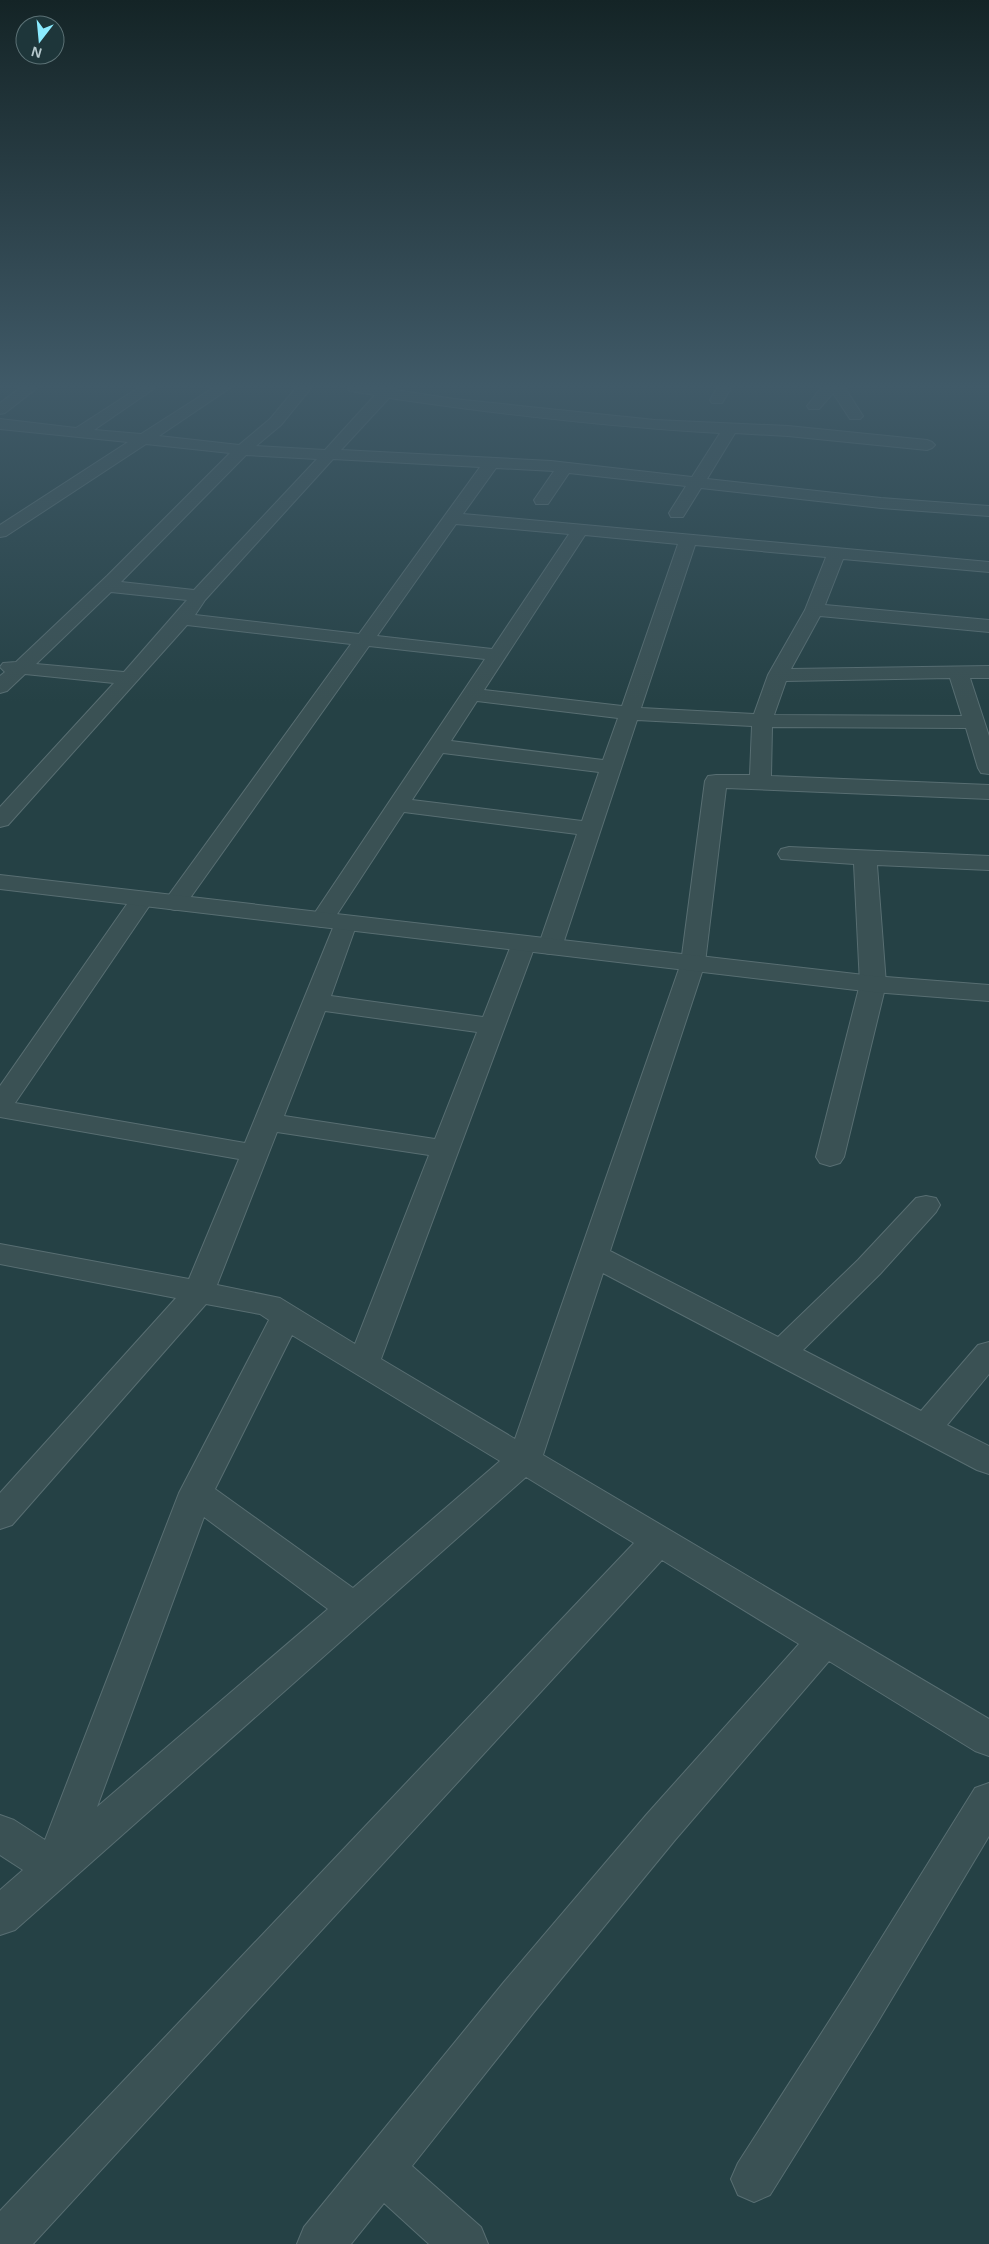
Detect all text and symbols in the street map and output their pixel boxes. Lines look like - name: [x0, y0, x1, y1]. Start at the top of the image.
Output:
- north arrow: [15, 15, 65, 65]
- text: N: [29, 43, 43, 62]

